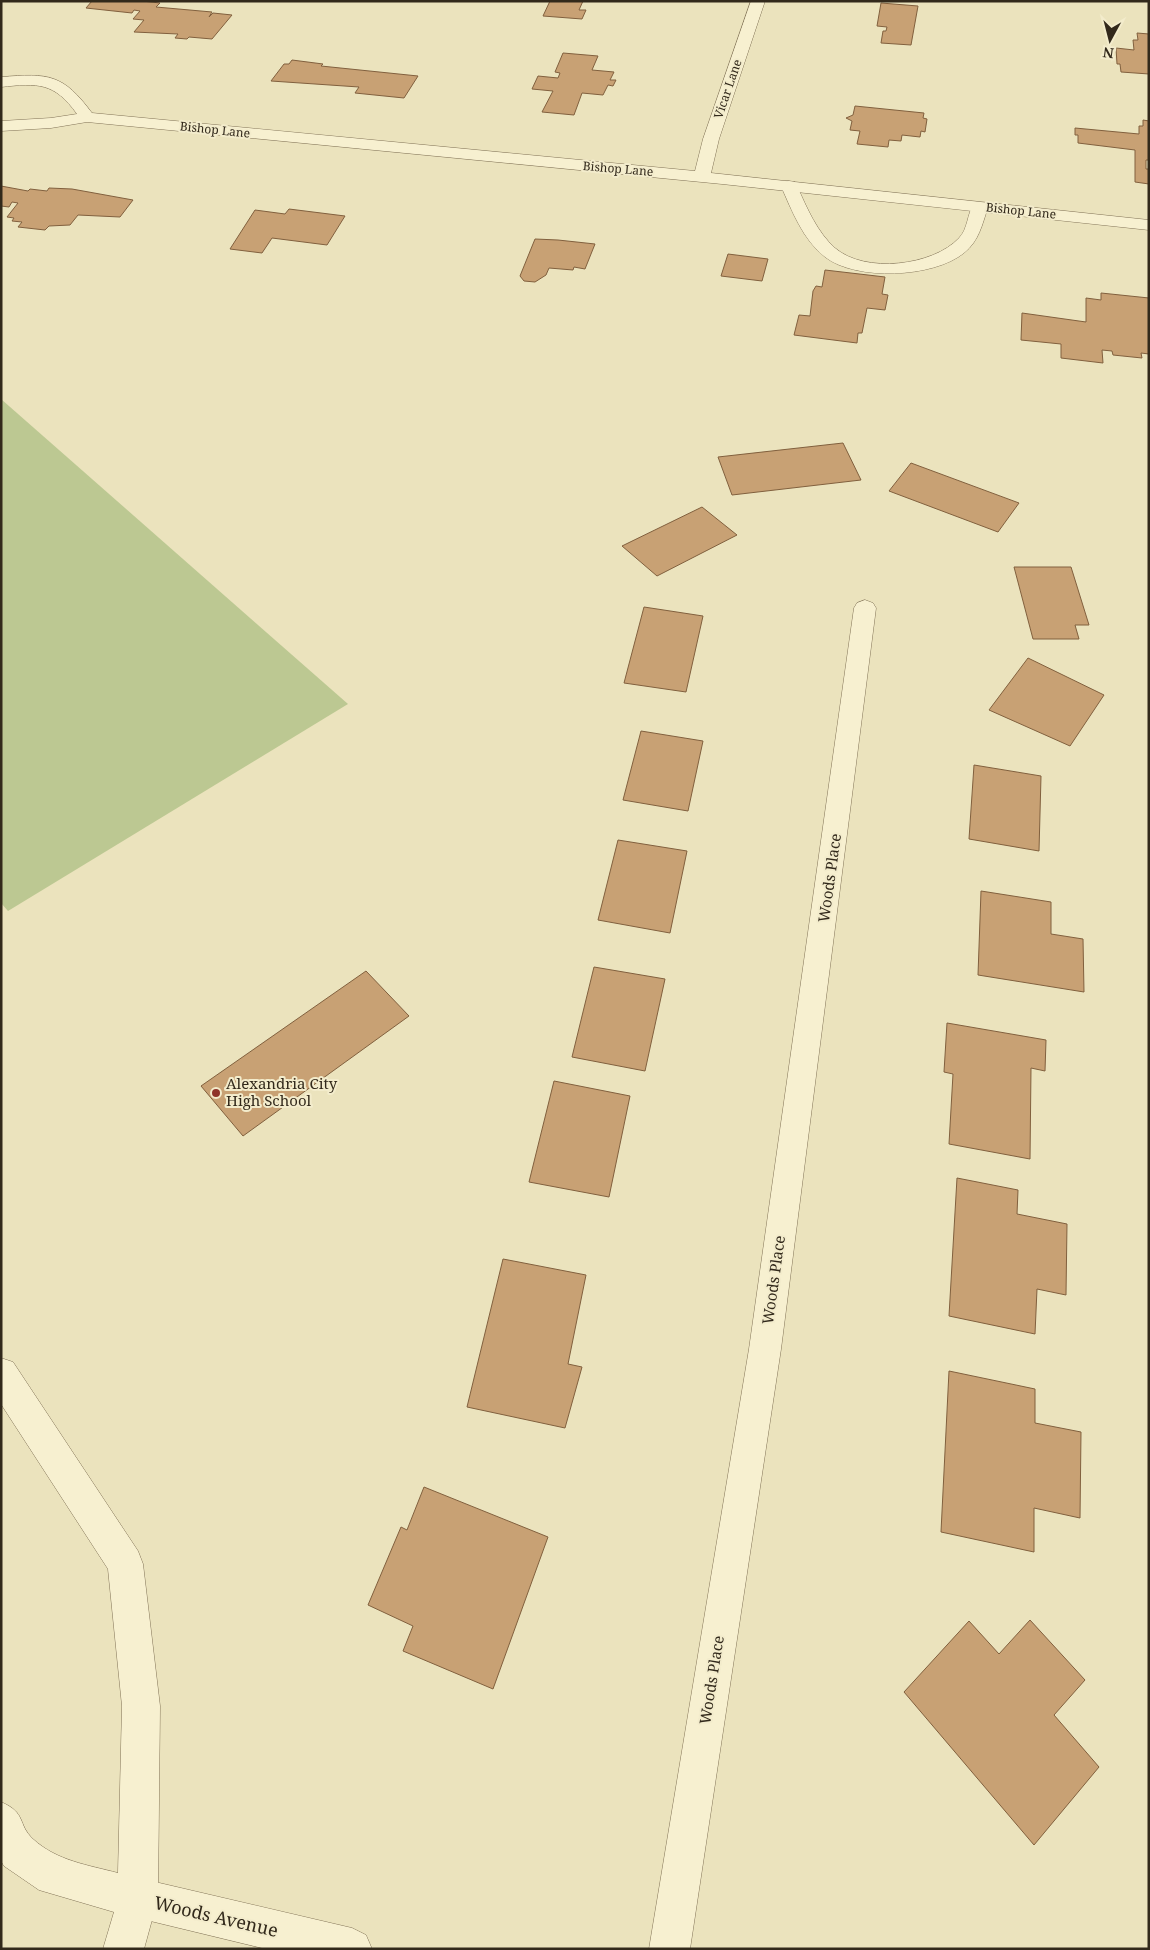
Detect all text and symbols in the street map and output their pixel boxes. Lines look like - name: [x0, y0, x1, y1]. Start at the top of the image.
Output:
- north arrow: [1085, 15, 1135, 65]
- text: N: [1102, 43, 1115, 64]
- street label: Vicar Lane: [709, 57, 746, 121]
- street label: Bishop Lane: [179, 117, 251, 142]
- street label: Bishop Lane: [582, 157, 654, 180]
- street label: Bishop Lane: [985, 198, 1057, 223]
- street label: Woods Place: [813, 832, 845, 924]
- place label: Alexandria City High School: [226, 1073, 338, 1110]
- marker: Alexandria City High School: [210, 1087, 222, 1099]
- street label: Woods Place: [757, 1234, 789, 1326]
- street label: Woods Place: [694, 1634, 728, 1726]
- street label: Woods Avenue: [152, 1890, 281, 1942]

